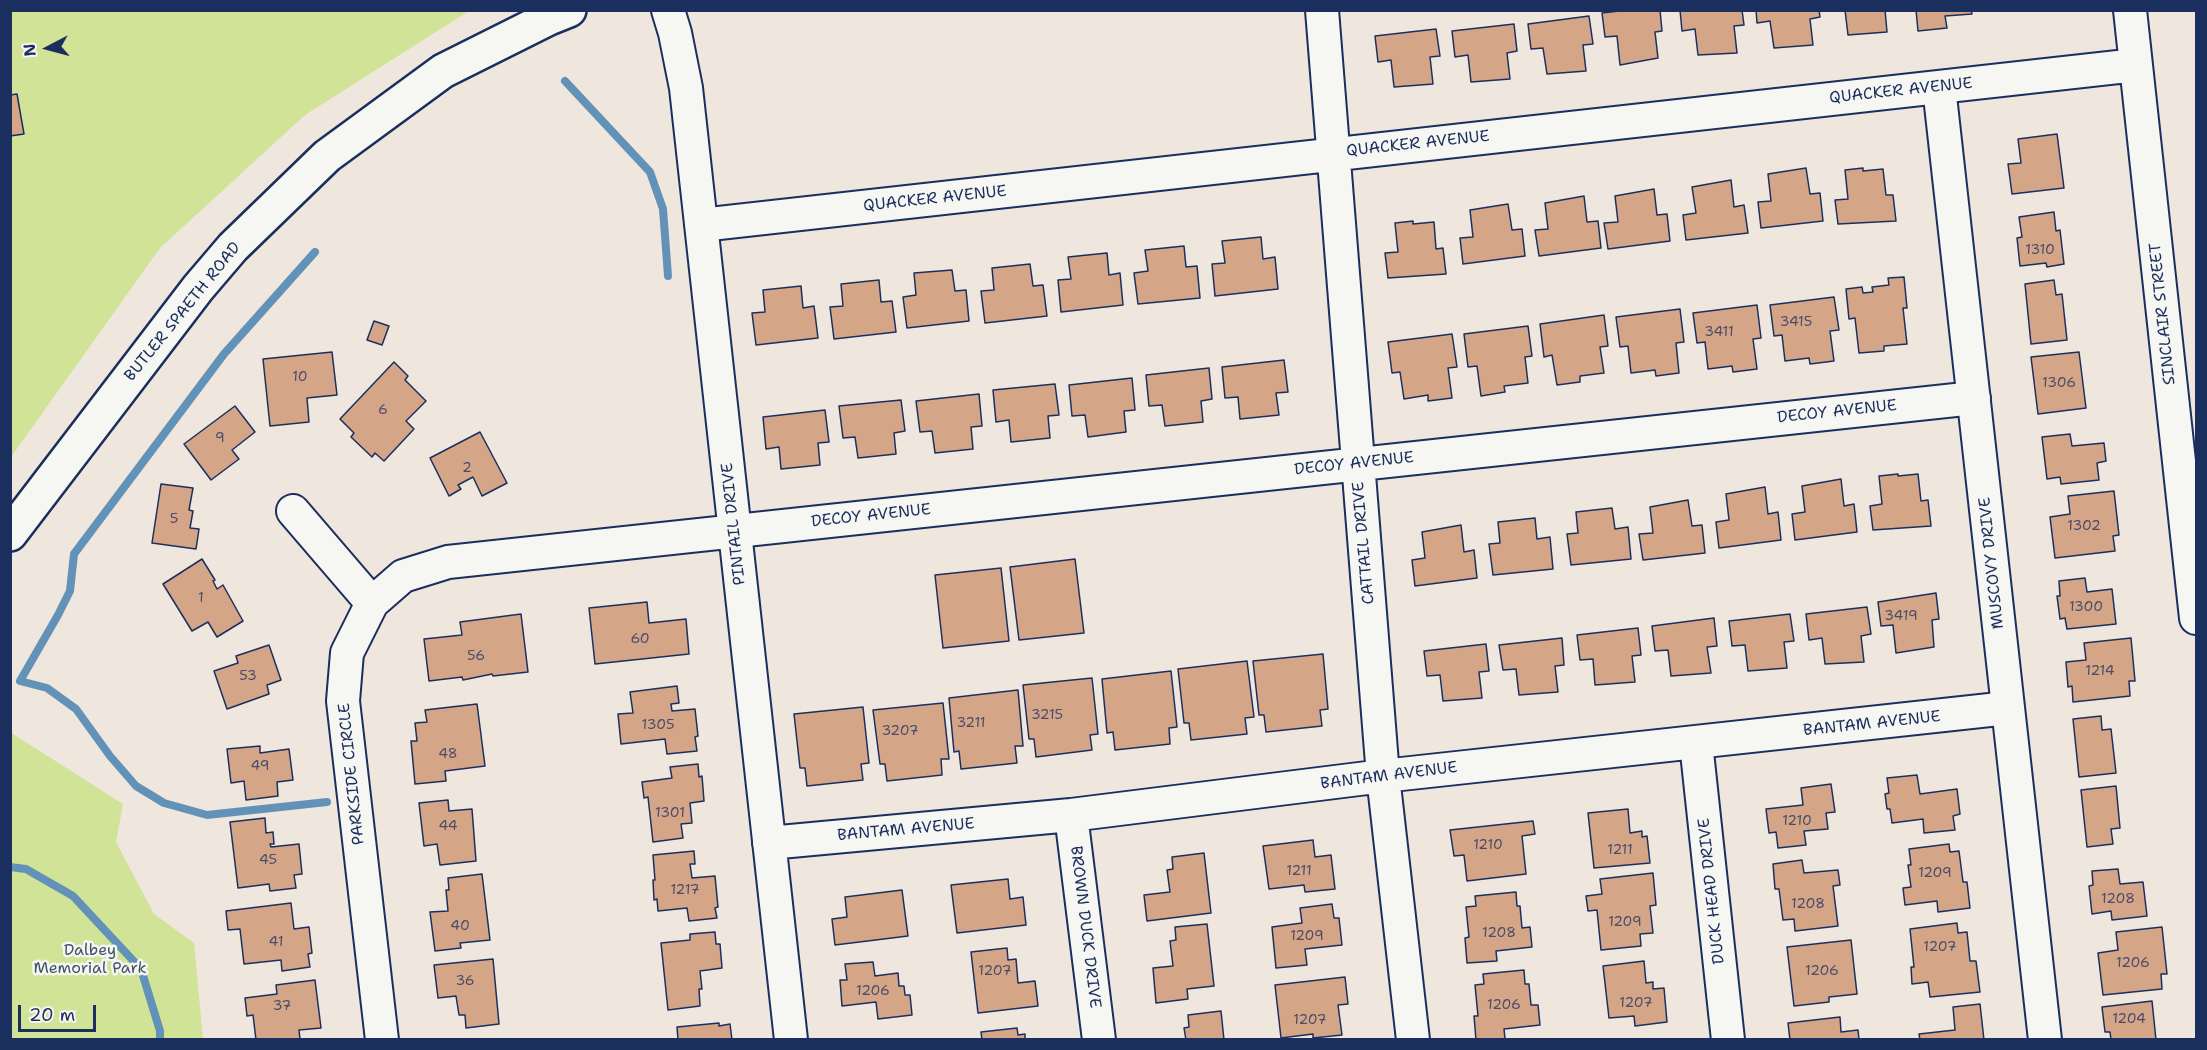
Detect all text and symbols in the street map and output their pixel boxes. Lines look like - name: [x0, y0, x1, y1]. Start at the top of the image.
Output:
- north arrow: [18, 18, 78, 78]
- text: N: [18, 43, 41, 57]
- street label: QUACKER AVENUE: [1828, 74, 1974, 108]
- street label: QUACKER AVENUE: [1345, 127, 1491, 161]
- street label: QUACKER AVENUE: [862, 182, 1008, 216]
- street label: BUTLER SPAETH ROAD: [121, 239, 245, 385]
- house number: 1310: [2025, 242, 2055, 258]
- street label: SINCLAIR STREET: [2146, 242, 2180, 386]
- house number: 3415: [1780, 314, 1812, 330]
- house number: 3411: [1704, 324, 1734, 340]
- house number: 10: [292, 369, 308, 385]
- house number: 1306: [2042, 375, 2076, 391]
- street label: DECOY AVENUE: [1776, 396, 1898, 428]
- house number: 6: [378, 402, 388, 418]
- house number: 9: [215, 430, 225, 446]
- street label: DECOY AVENUE: [1293, 448, 1415, 480]
- house number: 2: [462, 460, 472, 476]
- street label: PINTAIL DRIVE: [718, 462, 750, 586]
- street label: CATTAIL DRIVE: [1349, 481, 1379, 605]
- street label: MUSCOVY DRIVE: [1976, 496, 2008, 630]
- street label: DECOY AVENUE: [810, 500, 932, 532]
- house number: 5: [170, 511, 178, 527]
- house number: 1302: [2067, 518, 2101, 534]
- house number: 1: [198, 590, 204, 606]
- house number: 1300: [2069, 599, 2103, 615]
- house number: 3419: [1884, 608, 1918, 624]
- house number: 60: [630, 631, 650, 647]
- house number: 56: [467, 648, 485, 664]
- house number: 1214: [2085, 663, 2115, 679]
- house number: 53: [239, 668, 257, 684]
- street label: PARKSIDE CIRCLE: [335, 702, 369, 846]
- house number: 3215: [1031, 707, 1063, 723]
- street label: BANTAM AVENUE: [1802, 707, 1942, 741]
- house number: 3211: [956, 715, 986, 731]
- house number: 1305: [642, 717, 674, 733]
- house number: 3207: [881, 723, 919, 739]
- house number: 48: [438, 746, 458, 762]
- house number: 49: [251, 758, 269, 774]
- street label: BANTAM AVENUE: [1319, 758, 1459, 794]
- house number: 1301: [655, 805, 685, 821]
- house number: 1210: [1782, 813, 1812, 829]
- street label: BANTAM AVENUE: [836, 814, 976, 846]
- street label: DUCK HEAD DRIVE: [1695, 817, 1729, 965]
- house number: 44: [438, 818, 458, 834]
- house number: 1210: [1473, 837, 1503, 853]
- house number: 1211: [1607, 842, 1633, 858]
- street label: BROWN DUCK DRIVE: [1066, 845, 1104, 1009]
- house number: 45: [259, 852, 277, 868]
- house number: 1211: [1286, 863, 1312, 879]
- house number: 1209: [1918, 865, 1952, 881]
- house number: 1217: [670, 882, 700, 898]
- house number: 1208: [2101, 891, 2135, 907]
- house number: 1208: [1791, 896, 1825, 912]
- house number: 1209: [1608, 914, 1642, 930]
- house number: 40: [450, 918, 470, 934]
- house number: 1208: [1482, 925, 1516, 941]
- house number: 1209: [1290, 928, 1324, 944]
- house number: 41: [269, 934, 283, 950]
- house number: 1207: [1923, 939, 1957, 955]
- park label: Dalbey Memorial Park: [33, 941, 147, 979]
- house number: 1206: [2116, 955, 2150, 971]
- house number: 1207: [978, 963, 1012, 979]
- house number: 1206: [1805, 963, 1839, 979]
- house number: 36: [455, 973, 475, 989]
- house number: 1206: [856, 983, 890, 999]
- scale bar: [21, 993, 99, 1031]
- house number: 1207: [1619, 995, 1653, 1011]
- house number: 1206: [1487, 997, 1521, 1013]
- house number: 37: [273, 998, 291, 1014]
- text: 20 m: [29, 1003, 75, 1027]
- house number: 1204: [2112, 1011, 2146, 1027]
- house number: 1207: [1293, 1012, 1327, 1028]

